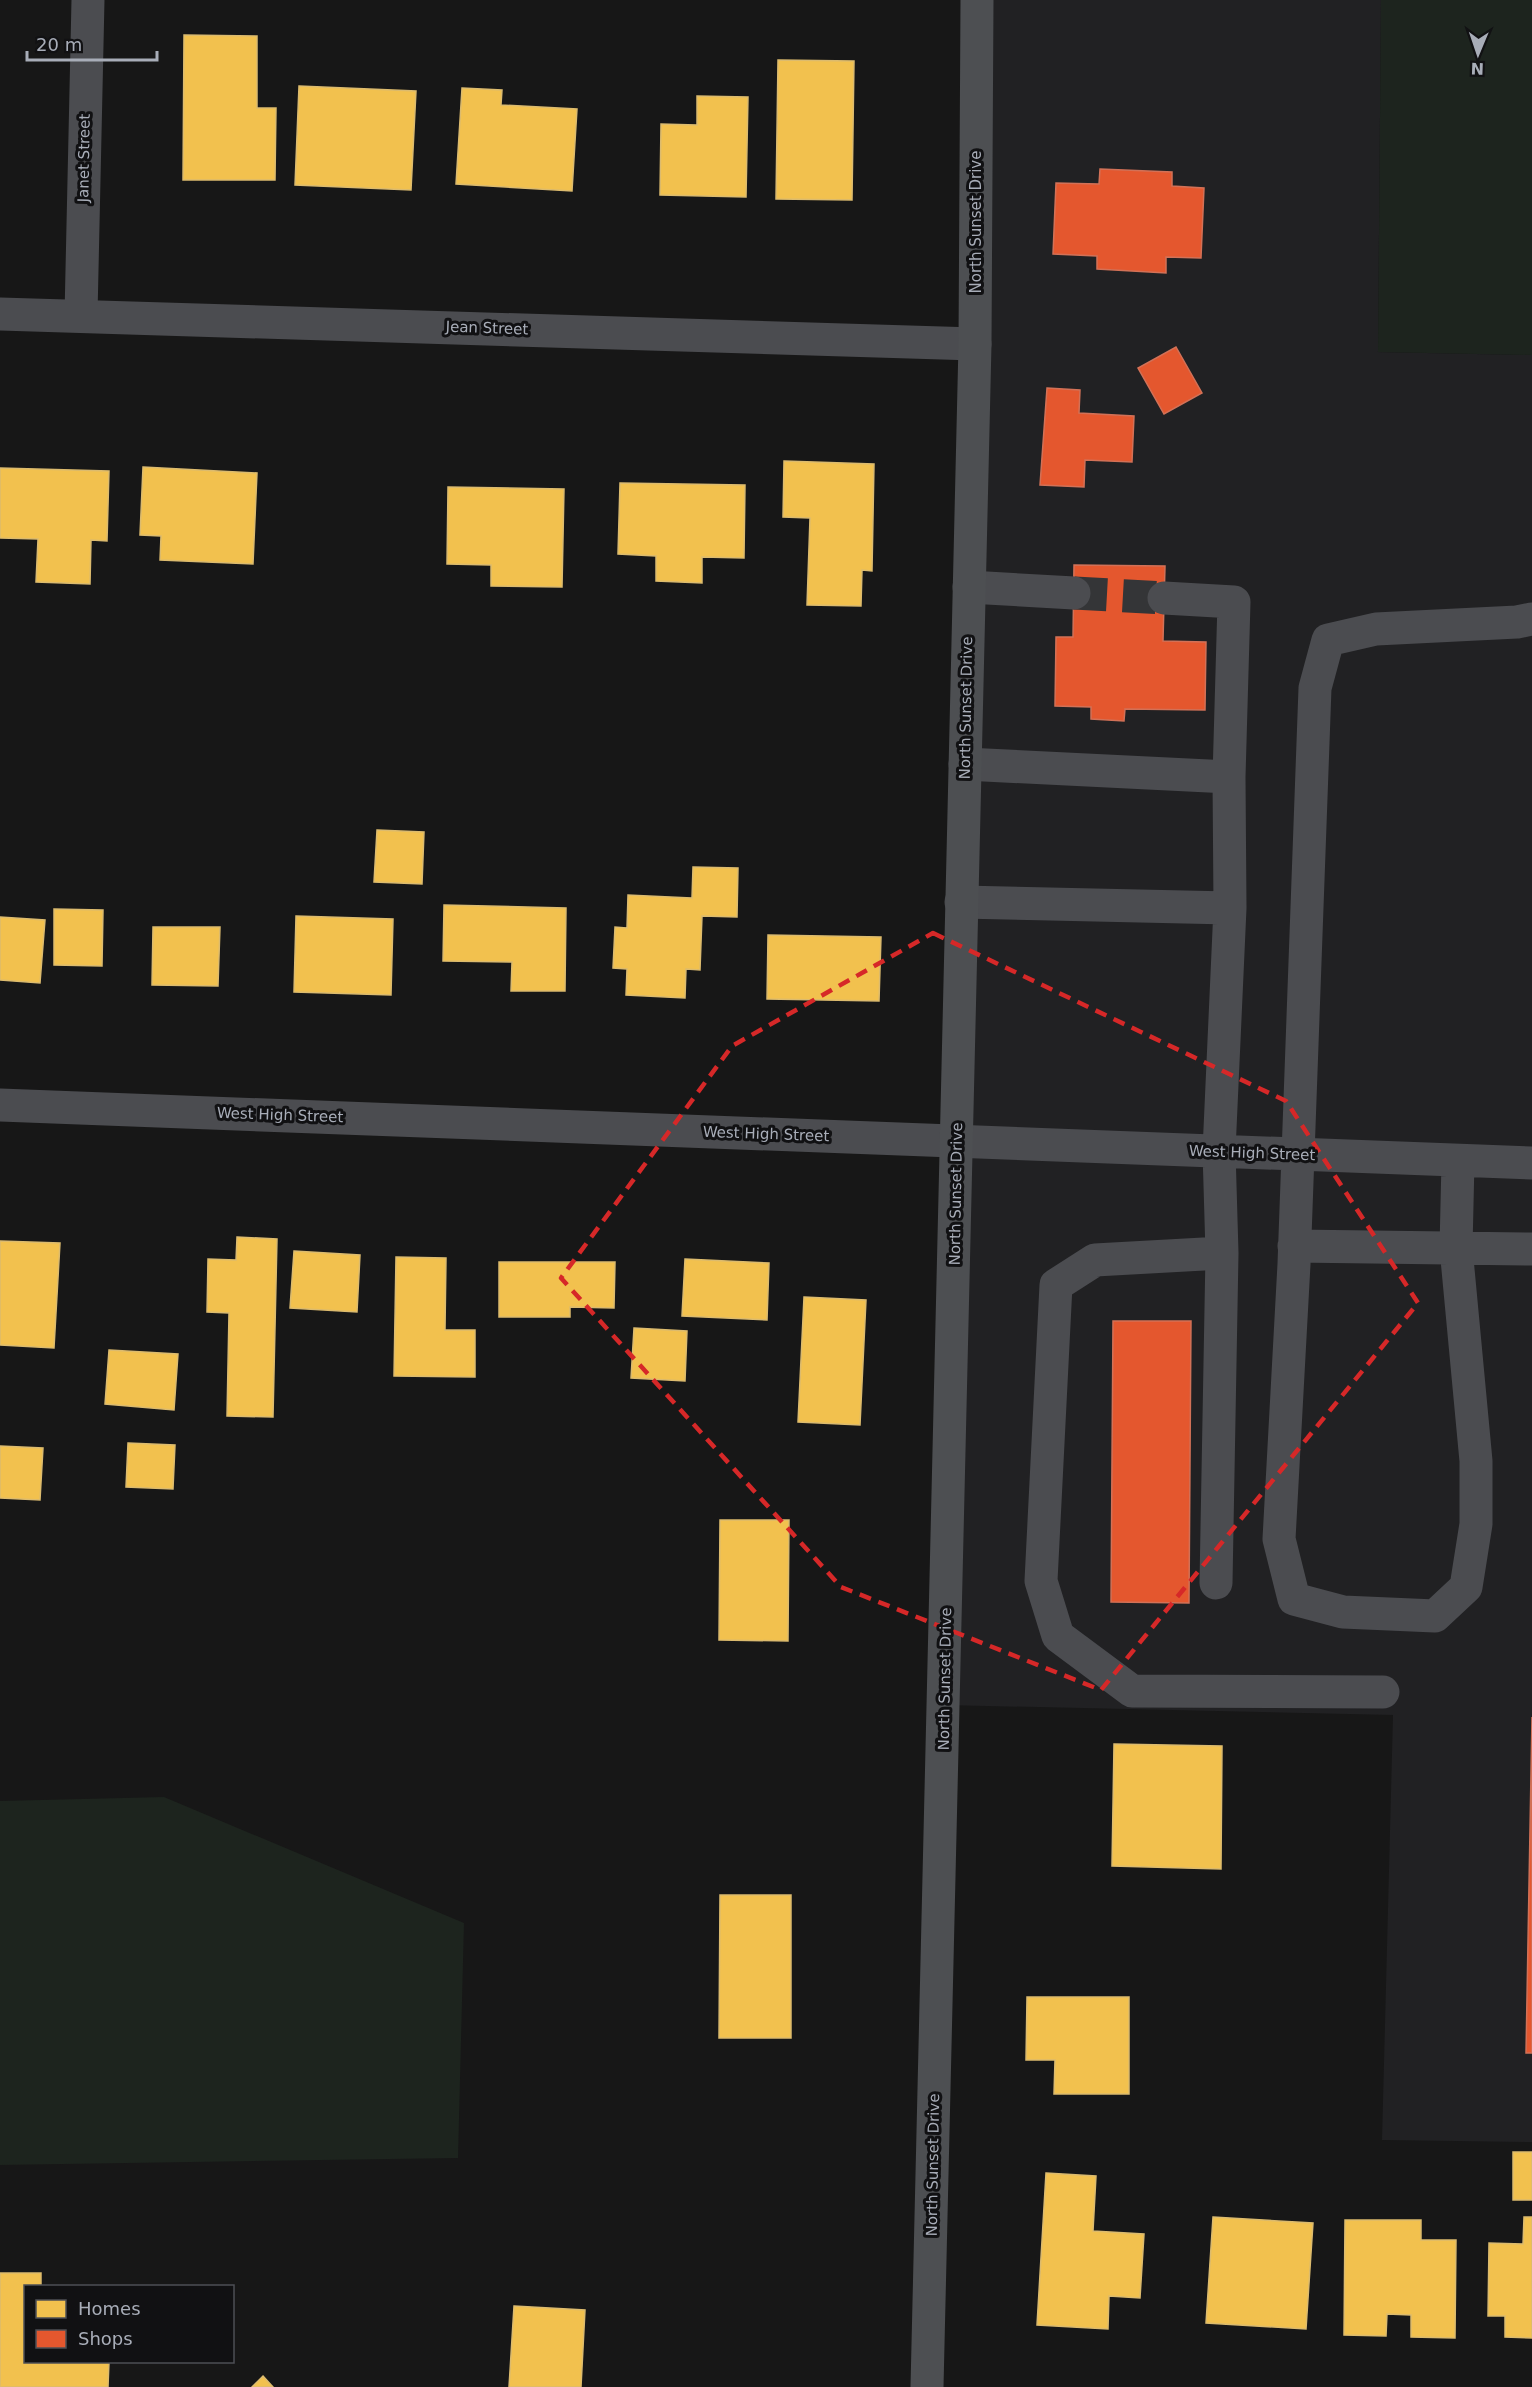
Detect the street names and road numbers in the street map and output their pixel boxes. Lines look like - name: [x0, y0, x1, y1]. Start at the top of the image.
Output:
- street label: Janet Street: [74, 113, 94, 203]
- street label: North Sunset Drive: [967, 151, 985, 293]
- street label: Jean Street: [444, 318, 529, 338]
- street label: North Sunset Drive: [956, 636, 976, 780]
- street label: West High Street: [216, 1104, 344, 1126]
- street label: North Sunset Drive: [946, 1122, 966, 1266]
- street label: West High Street: [702, 1123, 830, 1145]
- street label: West High Street: [1188, 1142, 1316, 1164]
- street label: North Sunset Drive: [935, 1607, 955, 1751]
- street label: North Sunset Drive: [923, 2093, 943, 2237]

